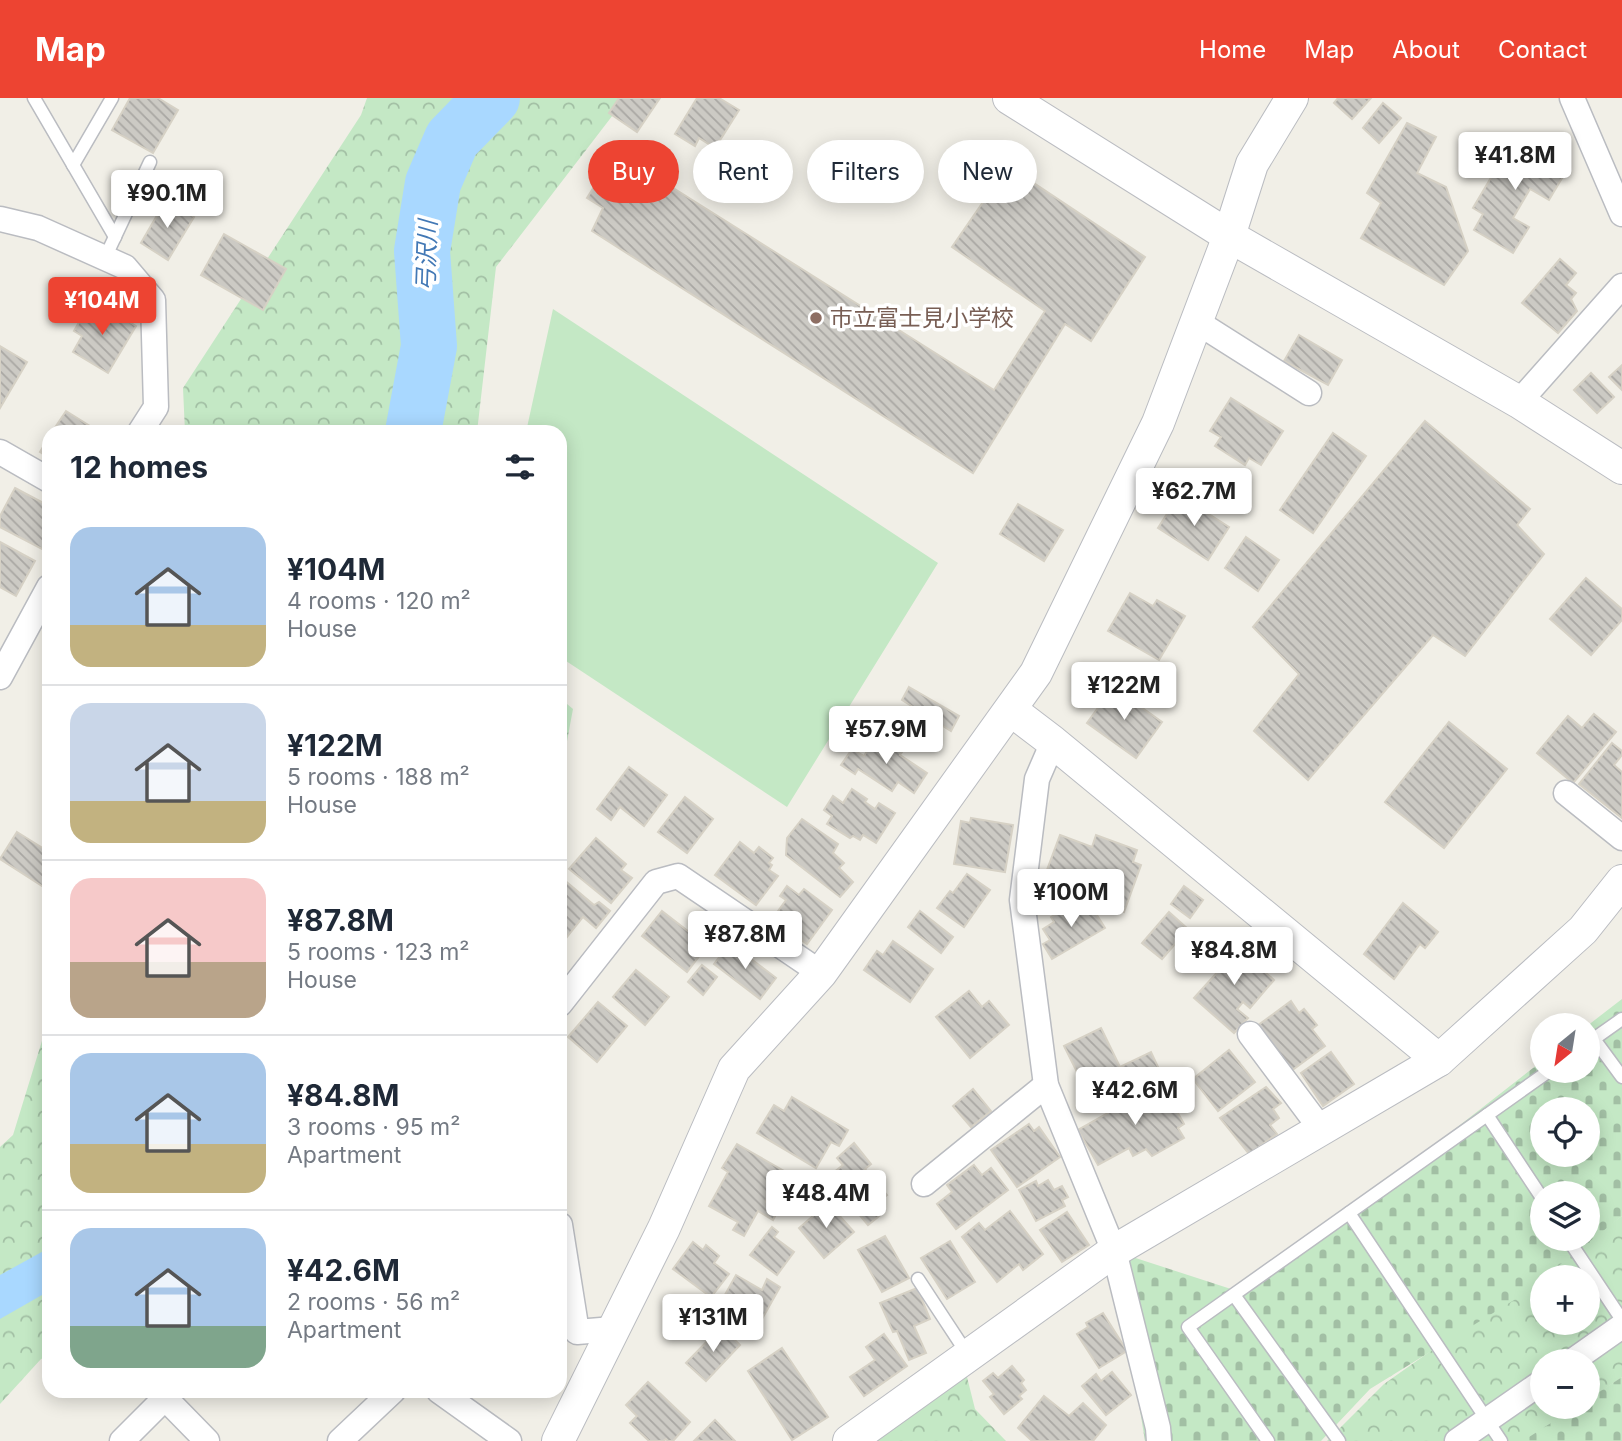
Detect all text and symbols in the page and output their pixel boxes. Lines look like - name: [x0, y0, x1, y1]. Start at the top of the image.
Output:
- text: Map: [35, 29, 106, 69]
- text: Home: [1199, 35, 1266, 64]
- text: Map: [1304, 35, 1354, 64]
- text: About: [1392, 35, 1460, 64]
- text: Contact: [1498, 35, 1587, 64]
- pin: ¥41.8M: [1458, 132, 1572, 192]
- chip: Buy: [588, 140, 679, 203]
- chip: Rent: [693, 140, 793, 203]
- chip: Filters: [807, 140, 924, 203]
- chip: New: [938, 140, 1037, 203]
- text: ¥41.8M: [1474, 141, 1556, 169]
- pin: ¥90.1M: [110, 170, 224, 230]
- text: ¥90.1M: [127, 179, 207, 207]
- water label: 弓沢川: [411, 217, 442, 292]
- pin: ¥104M: [53, 278, 151, 337]
- text: ¥104M: [64, 286, 140, 314]
- place label: 市立富士見小学校: [830, 304, 1014, 332]
- marker: 市立富士見小学校: [808, 310, 824, 326]
- icon: filters: [501, 448, 539, 486]
- text: 12 homes: [70, 449, 208, 485]
- pin: ¥62.7M: [1137, 468, 1251, 528]
- text: ¥62.7M: [1152, 477, 1236, 505]
- text: ¥104M: [287, 551, 386, 587]
- icon: home: [126, 555, 210, 639]
- text: 4 rooms · 120 m²: [287, 587, 471, 615]
- text: House: [287, 615, 357, 643]
- pin: ¥122M: [1075, 662, 1173, 722]
- text: ¥122M: [1087, 671, 1161, 699]
- pin: ¥57.9M: [829, 706, 943, 766]
- text: ¥57.9M: [845, 715, 927, 743]
- text: ¥122M: [287, 727, 383, 763]
- icon: home: [126, 731, 210, 815]
- text: 5 rooms · 188 m²: [287, 763, 470, 791]
- text: House: [287, 791, 357, 819]
- pin: ¥100M: [1022, 870, 1120, 929]
- text: ¥100M: [1033, 878, 1109, 906]
- text: ¥87.8M: [287, 902, 394, 938]
- icon: home: [126, 906, 210, 990]
- pin: ¥87.8M: [688, 912, 802, 971]
- text: ¥87.8M: [704, 920, 786, 948]
- pin: ¥84.8M: [1177, 928, 1291, 987]
- text: ¥84.8M: [1191, 936, 1277, 964]
- text: 5 rooms · 123 m²: [287, 938, 470, 966]
- text: House: [287, 966, 357, 994]
- north arrow: [1530, 1013, 1600, 1083]
- map controls: [1530, 1013, 1600, 1419]
- pin: ¥42.6M: [1078, 1068, 1192, 1127]
- text: ¥42.6M: [1092, 1076, 1178, 1104]
- text: ¥84.8M: [287, 1077, 400, 1113]
- icon: home: [126, 1081, 210, 1165]
- button: locate: [1530, 1097, 1600, 1167]
- text: 3 rooms · 95 m²: [287, 1113, 460, 1141]
- text: Apartment: [287, 1141, 401, 1169]
- pin: ¥48.4M: [769, 1170, 883, 1230]
- text: ¥48.4M: [782, 1179, 870, 1207]
- button: layers: [1530, 1181, 1600, 1251]
- text: ¥42.6M: [287, 1252, 400, 1288]
- icon: home: [126, 1256, 210, 1340]
- button: +: [1530, 1265, 1600, 1335]
- text: 2 rooms · 56 m²: [287, 1288, 460, 1316]
- pin: ¥131M: [664, 1294, 762, 1354]
- text: ¥131M: [678, 1303, 748, 1331]
- text: Apartment: [287, 1316, 401, 1344]
- button: −: [1530, 1349, 1600, 1419]

